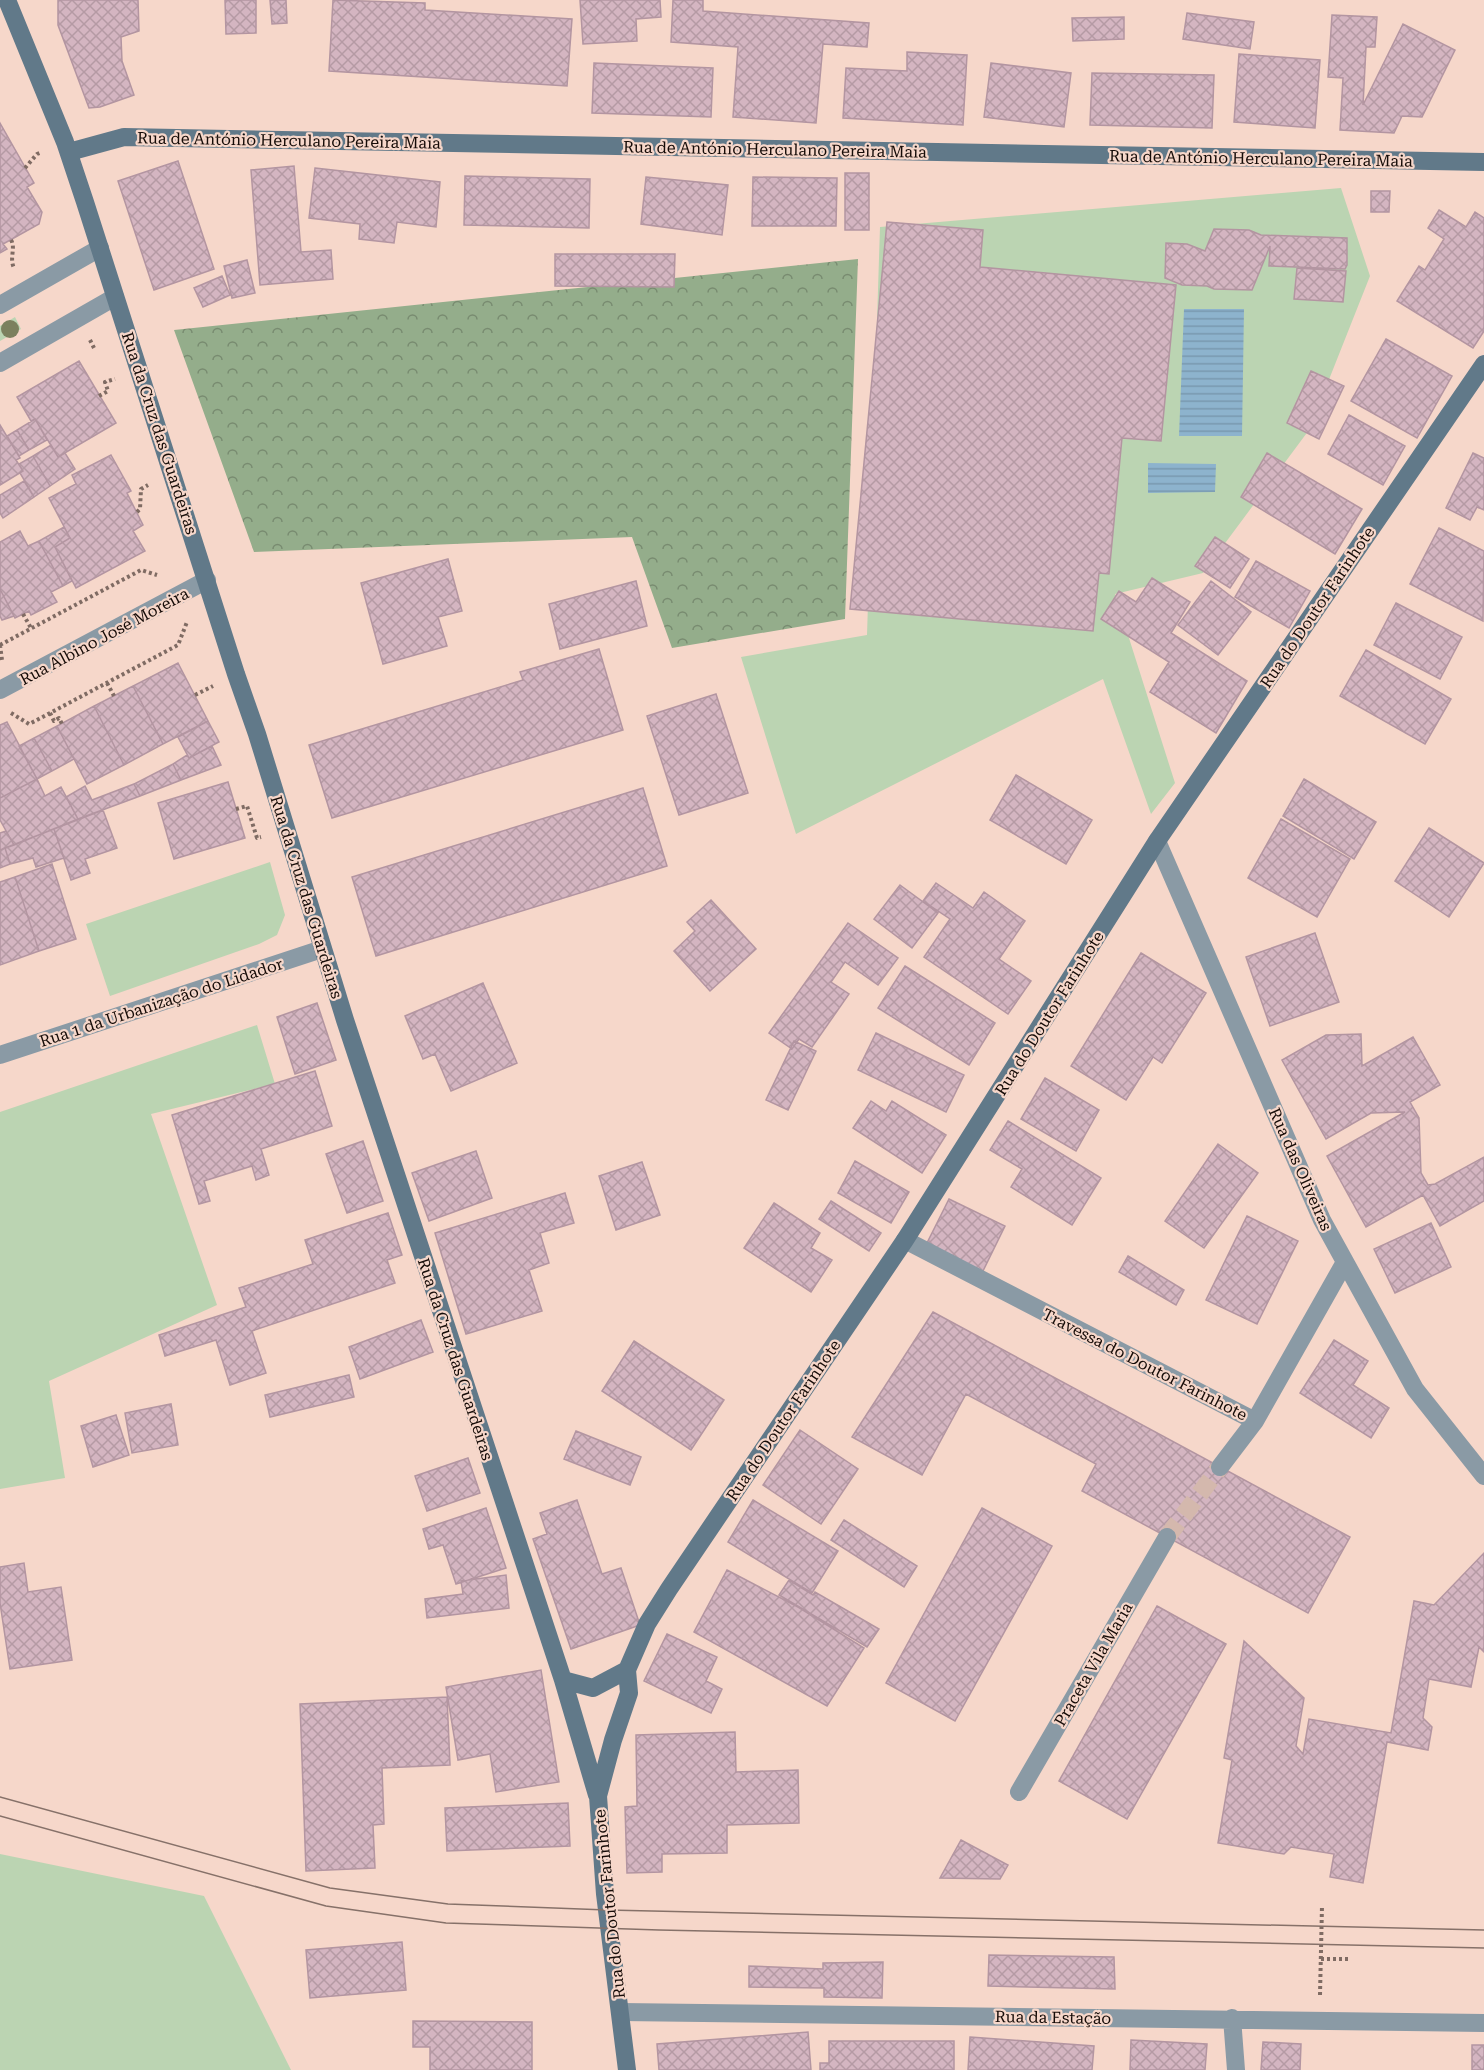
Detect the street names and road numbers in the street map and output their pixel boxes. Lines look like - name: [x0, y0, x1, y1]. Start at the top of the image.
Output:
- street label: Rua de António Herculano Pereira Maia: [137, 128, 441, 153]
- street label: Rua de António Herculano Pereira Maia: [623, 137, 927, 162]
- street label: Rua de António Herculano Pereira Maia: [1109, 146, 1413, 171]
- street label: Rua da Cruz das Guardeiras: [118, 330, 201, 537]
- street label: Rua do Doutor Farinhote: [1256, 523, 1379, 691]
- street label: Rua Albino José Moreira: [16, 584, 192, 689]
- street label: Rua da Cruz das Guardeiras: [267, 793, 347, 1001]
- street label: Rua do Doutor Farinhote: [991, 927, 1108, 1099]
- street label: Rua 1 da Urbanização do Lidador: [37, 954, 286, 1051]
- street label: Rua das Oliveiras: [1265, 1105, 1336, 1234]
- street label: Rua da Cruz das Guardeiras: [414, 1256, 497, 1463]
- street label: Travessa do Doutor Farinhote: [1039, 1304, 1251, 1425]
- street label: Rua do Doutor Farinhote: [722, 1336, 845, 1504]
- street label: Praceta Vila Maria: [1050, 1599, 1137, 1729]
- street label: Rua do Doutor Farinhote: [590, 1808, 629, 1999]
- street label: Rua da Estação: [995, 2007, 1111, 2028]

